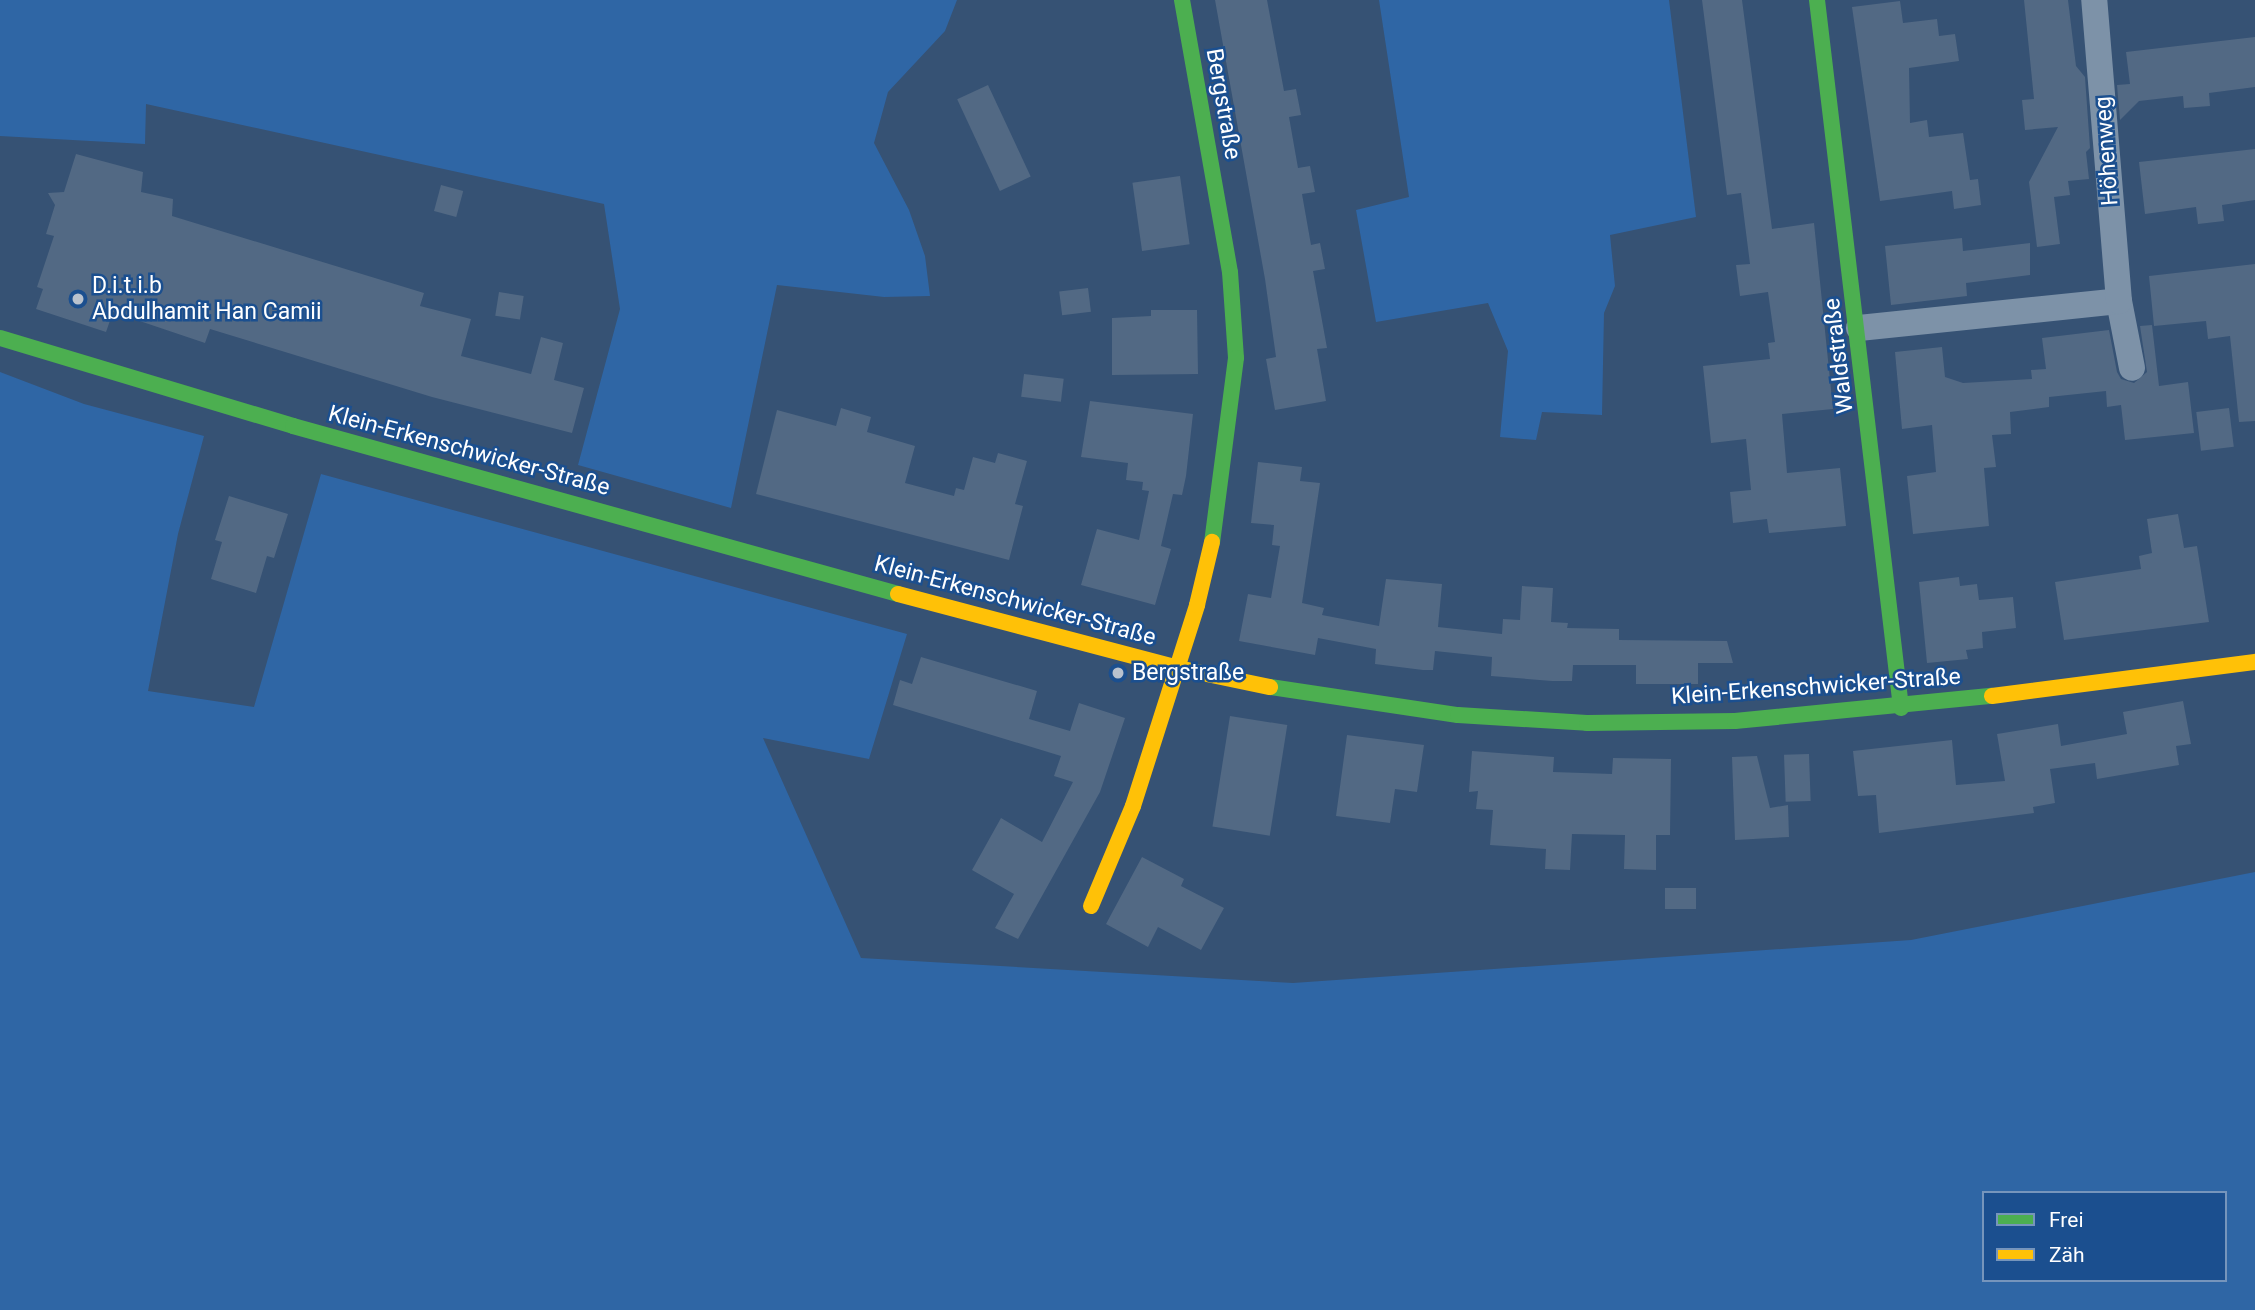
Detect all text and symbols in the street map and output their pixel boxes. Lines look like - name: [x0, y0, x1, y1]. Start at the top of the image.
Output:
- street label: Bergstraße: [1200, 46, 1246, 162]
- street label: Höhenweg: [2089, 95, 2125, 207]
- place label: D.i.t.i.b Abdulhamit Han Camii: [92, 272, 321, 326]
- marker: D.i.t.i.b Abdulhamit Han Camii: [70, 291, 86, 307]
- street label: Waldstraße: [1818, 297, 1860, 415]
- street label: Klein-Erkenschwicker-Straße: [325, 400, 613, 502]
- street label: Klein-Erkenschwicker-Straße: [871, 550, 1159, 652]
- place label: Bergstraße: [1132, 659, 1244, 687]
- street label: Klein-Erkenschwicker-Straße: [1670, 663, 1962, 711]
- marker: Bergstraße: [1110, 665, 1126, 681]
- legend: [1982, 1191, 2227, 1282]
- text: Frei: [2049, 1208, 2084, 1232]
- text: Zäh: [2049, 1243, 2085, 1267]

